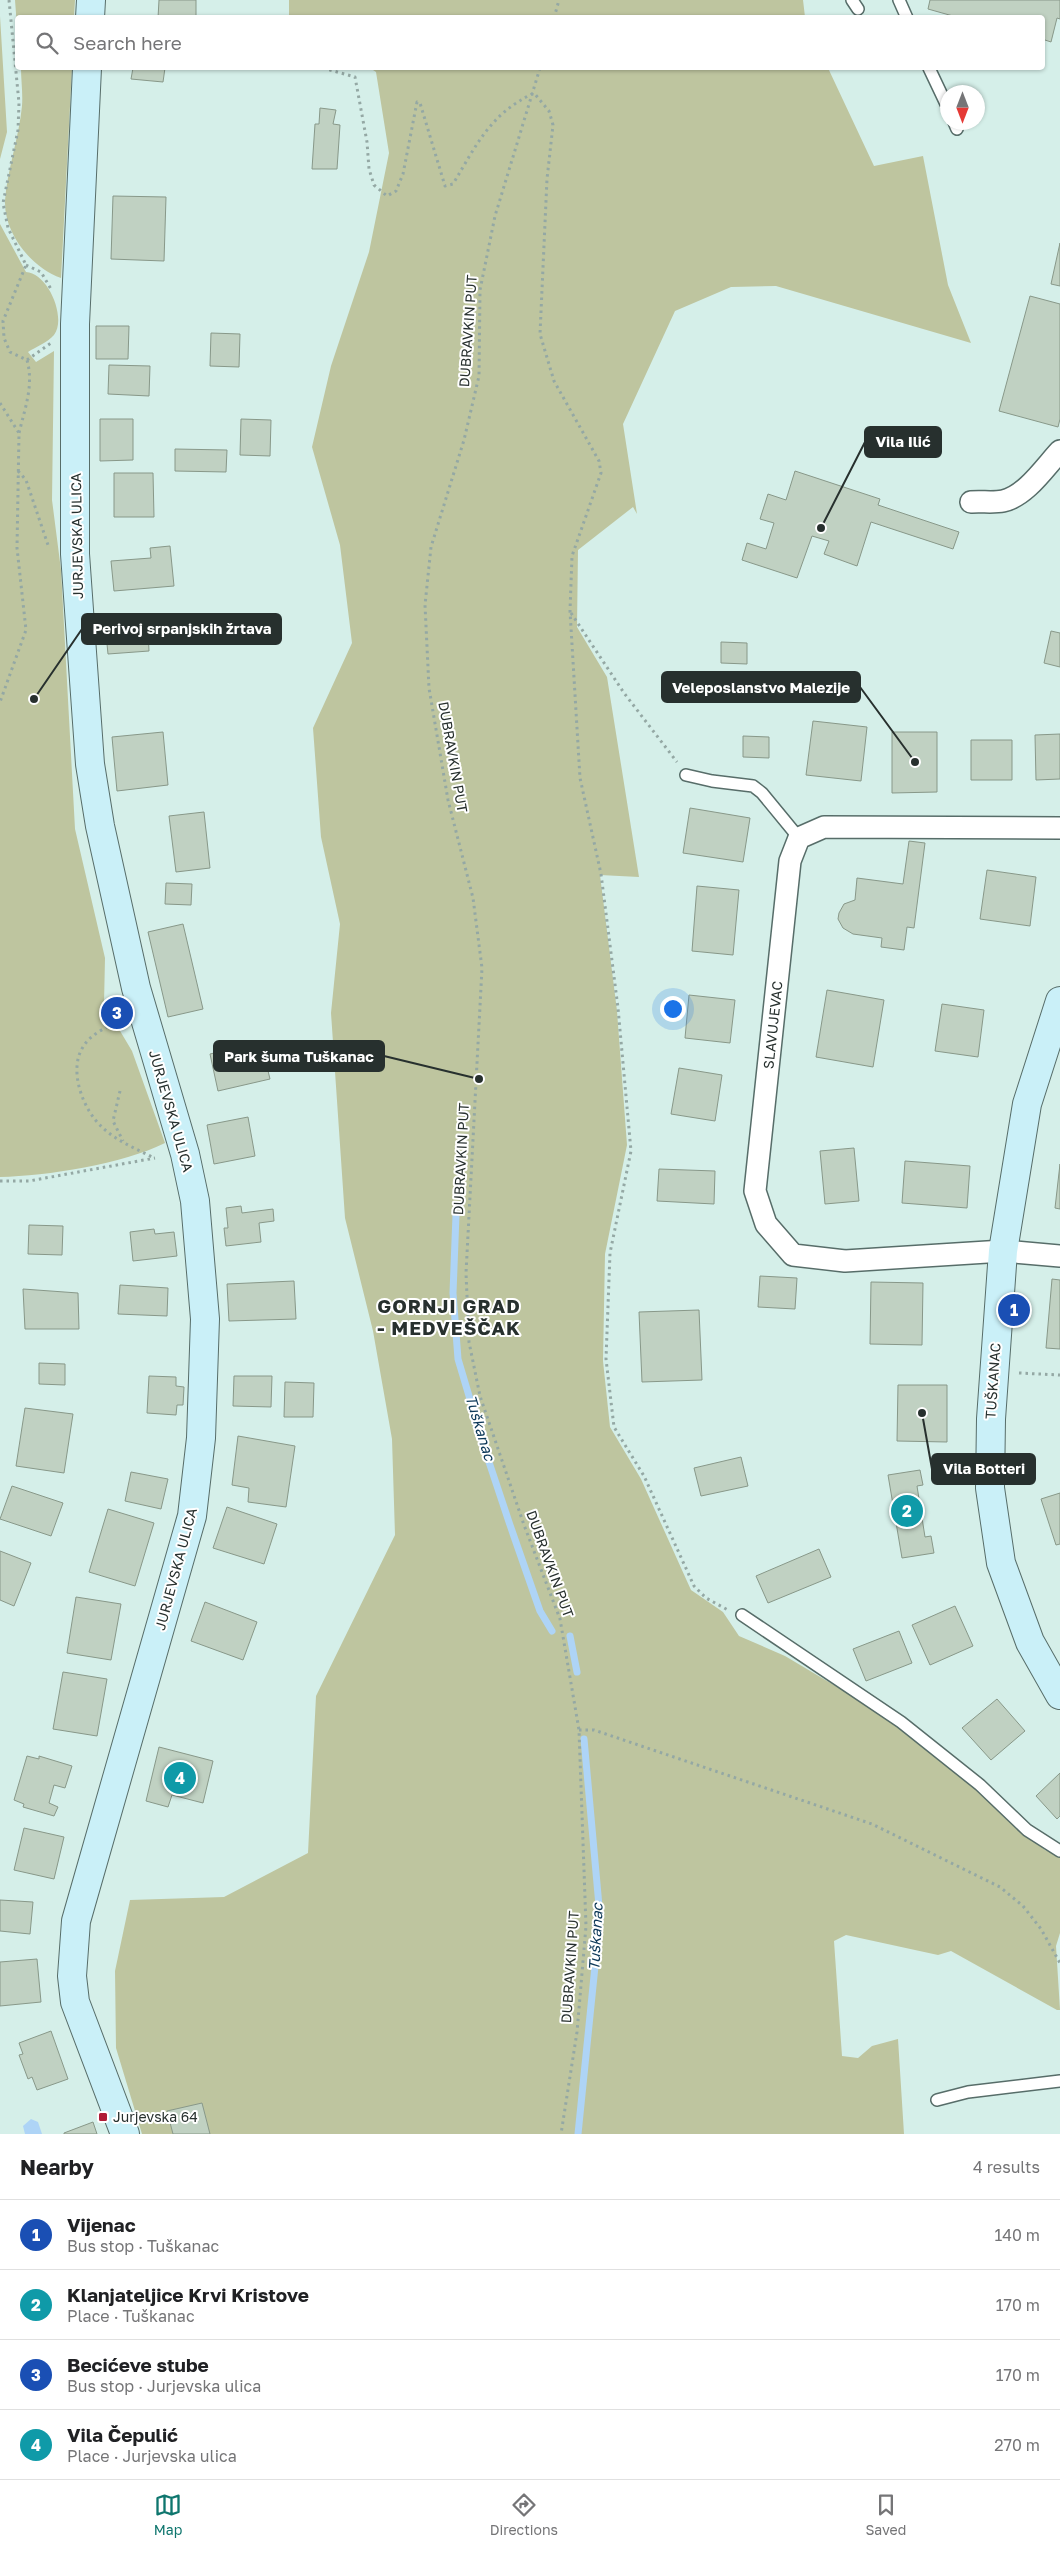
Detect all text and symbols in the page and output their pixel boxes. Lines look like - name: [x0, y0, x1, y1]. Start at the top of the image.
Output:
- search box: [15, 15, 1045, 70]
- icon: search: [33, 29, 61, 57]
- text: Search here: [73, 31, 182, 54]
- north arrow: [940, 85, 985, 130]
- street label: DUBRAVKIN PUT: [455, 274, 480, 388]
- callout: Vila Ilić: [865, 427, 941, 457]
- text: Vila Ilić: [875, 432, 931, 450]
- street label: JURJEVSKA ULICA: [67, 472, 86, 599]
- callout: Perivoj srpanjskih žrtava: [82, 614, 281, 644]
- text: Perivoj srpanjskih žrtava: [92, 619, 272, 637]
- callout: Veleposlanstvo Malezije: [662, 672, 860, 702]
- text: Veleposlanstvo Malezije: [672, 678, 850, 696]
- street label: DUBRAVKIN PUT: [435, 700, 472, 814]
- street label: SLAVUJEVAC: [759, 980, 786, 1070]
- pin: 3: [101, 994, 133, 1032]
- your location: [660, 996, 686, 1022]
- callout: Park šuma Tuškanac: [214, 1041, 384, 1071]
- text: Park šuma Tuškanac: [224, 1047, 374, 1065]
- street label: JURJEVSKA ULICA: [146, 1048, 197, 1174]
- street label: DUBRAVKIN PUT: [449, 1102, 472, 1216]
- pin: 1: [998, 1291, 1030, 1329]
- district label: GORNJI GRAD - MEDVEŠČAK: [377, 1294, 521, 1339]
- street label: TUŠKANAC: [981, 1342, 1004, 1420]
- water label: Tuškanac: [462, 1393, 500, 1463]
- callout: Vila Botteri: [932, 1454, 1035, 1484]
- text: Vila Botteri: [943, 1459, 1025, 1477]
- pin: 2: [891, 1492, 923, 1530]
- street label: JURJEVSKA ULICA: [151, 1505, 200, 1632]
- street label: DUBRAVKIN PUT: [523, 1508, 578, 1620]
- pin: 4: [164, 1759, 196, 1797]
- water label: Tuškanac: [584, 1902, 606, 1971]
- street label: DUBRAVKIN PUT: [557, 1910, 582, 2024]
- place label: Jurjevska 64: [113, 2108, 198, 2125]
- marker: Jurjevska 64: [97, 2111, 109, 2123]
- text: Nearby: [20, 2154, 94, 2180]
- text: 4 results: [973, 2157, 1040, 2177]
- text: Vijenac: [67, 2213, 136, 2236]
- text: 1: [32, 2225, 40, 2245]
- text: 140 m: [994, 2225, 1040, 2245]
- text: Bus stop · Tuškanac: [67, 2236, 219, 2256]
- text: Klanjateljice Krvi Kristove: [67, 2283, 309, 2306]
- text: 2: [31, 2295, 41, 2315]
- text: 170 m: [996, 2295, 1040, 2315]
- text: Place · Tuškanac: [67, 2306, 195, 2326]
- text: Becićeve stube: [67, 2353, 209, 2376]
- text: 3: [31, 2365, 41, 2385]
- text: 170 m: [996, 2365, 1040, 2385]
- text: Bus stop · Jurjevska ulica: [67, 2376, 261, 2396]
- text: Vila Čepulić: [67, 2423, 178, 2446]
- text: 4: [31, 2435, 41, 2455]
- text: 270 m: [994, 2435, 1040, 2455]
- text: Place · Jurjevska ulica: [67, 2446, 237, 2466]
- tab: Map: [154, 2491, 182, 2538]
- tab: Directions: [490, 2491, 558, 2538]
- tab: Saved: [865, 2491, 906, 2538]

